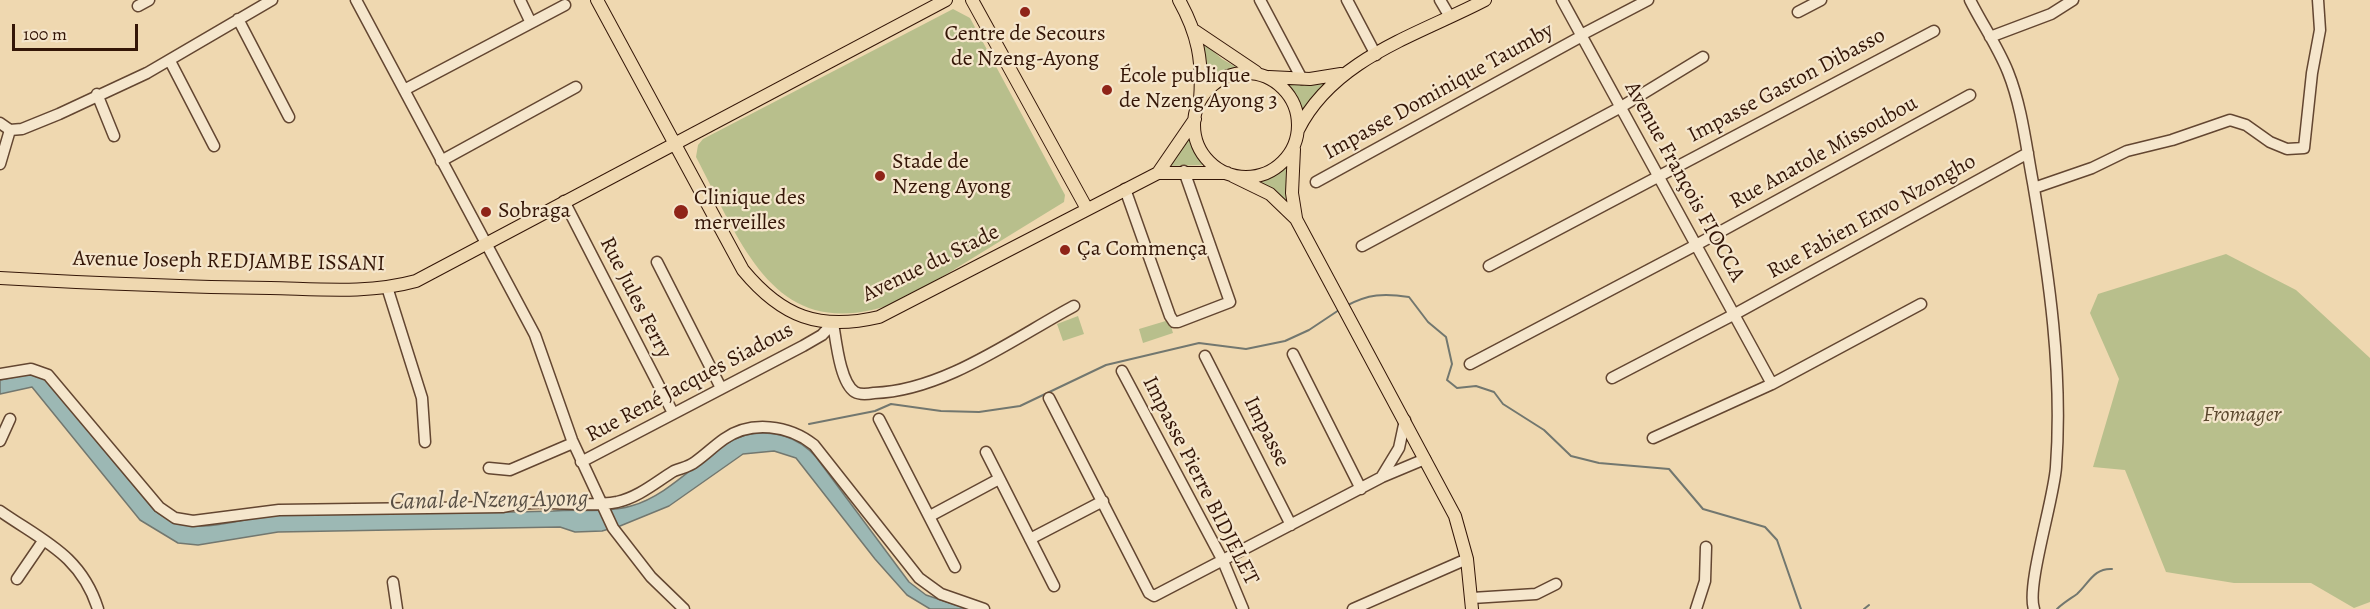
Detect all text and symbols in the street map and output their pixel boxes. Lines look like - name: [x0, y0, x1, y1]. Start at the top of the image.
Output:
- marker: Centre de Secours de Nzeng-Ayong: [1018, 5, 1032, 19]
- scale bar: [15, 12, 141, 50]
- street label: Impasse Dominique Taumby: [1320, 18, 1558, 166]
- text: 100 m: [23, 22, 67, 46]
- place label: Centre de Secours de Nzeng-Ayong: [944, 22, 1106, 74]
- street label: Impasse Gaston Dibasso: [1684, 23, 1890, 149]
- place label: École publique de Nzeng Ayong 3: [1119, 64, 1278, 116]
- street label: Avenue François FIOCCA: [1618, 77, 1750, 287]
- marker: École publique de Nzeng Ayong 3: [1100, 83, 1114, 97]
- street label: Rue Anatole Missoubou: [1726, 90, 1922, 216]
- street label: Rue Fabien Envo Nzongho: [1763, 149, 1981, 285]
- place label: Stade de Nzeng Ayong: [892, 150, 1011, 202]
- marker: Stade de Nzeng Ayong: [873, 169, 887, 183]
- place label: Clinique des merveilles: [694, 186, 806, 237]
- place label: Sobraga: [498, 199, 571, 225]
- marker: Clinique des merveilles: [672, 203, 690, 221]
- marker: Sobraga: [479, 205, 493, 219]
- street label: Avenue du Stade: [858, 220, 1004, 308]
- street label: Rue Jules Ferry: [593, 233, 677, 363]
- place label: Ça Commença: [1077, 237, 1208, 263]
- marker: Ça Commença: [1058, 243, 1072, 257]
- street label: Avenue Joseph REDJAMBE ISSANI: [73, 246, 385, 278]
- street label: Rue René Jacques Siadous: [582, 317, 798, 449]
- street label: Impasse Pierre BIDJELET: [1136, 372, 1264, 590]
- street label: Impasse: [1237, 392, 1295, 472]
- park label: Fromager: [2203, 403, 2281, 429]
- water label: Canal de Nzeng Ayong: [390, 485, 588, 517]

